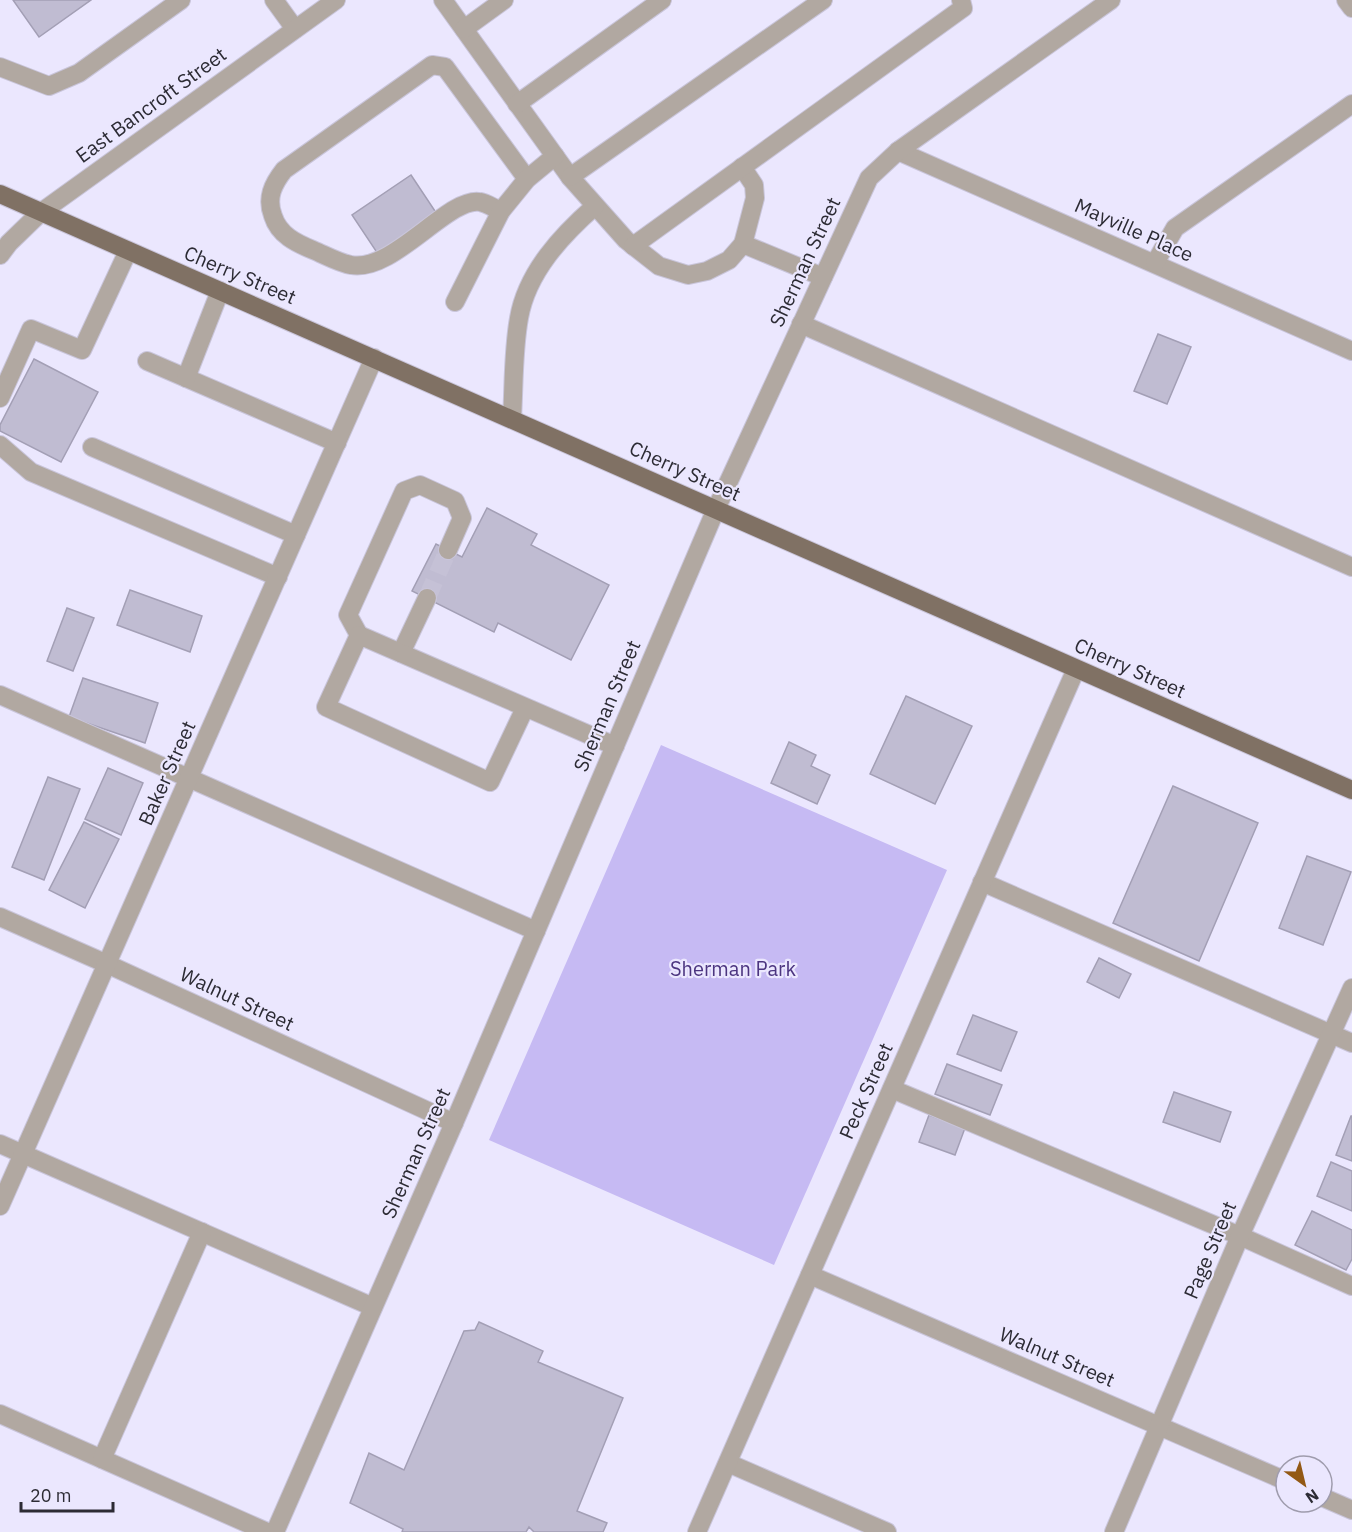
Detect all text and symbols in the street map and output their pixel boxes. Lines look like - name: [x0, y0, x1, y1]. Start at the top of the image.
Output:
- street label: East Bancroft Street: [70, 41, 232, 168]
- street label: Mayville Place: [1071, 191, 1198, 268]
- street label: Sherman Street: [763, 192, 846, 331]
- street label: Cherry Street: [180, 239, 300, 310]
- street label: Cherry Street: [625, 434, 745, 507]
- street label: Cherry Street: [1070, 631, 1190, 704]
- street label: Sherman Street: [567, 636, 646, 776]
- street label: Baker Street: [131, 716, 202, 829]
- park label: Sherman Park: [670, 955, 796, 982]
- street label: Walnut Street: [176, 960, 299, 1037]
- street label: Peck Street: [832, 1038, 899, 1143]
- street label: Sherman Street: [375, 1083, 456, 1222]
- street label: Page Street: [1177, 1197, 1242, 1303]
- street label: Walnut Street: [995, 1320, 1119, 1393]
- north arrow: [1274, 1454, 1334, 1514]
- scale bar: [21, 1475, 112, 1513]
- text: 20 m: [30, 1484, 72, 1507]
- text: N: [1302, 1485, 1323, 1508]

